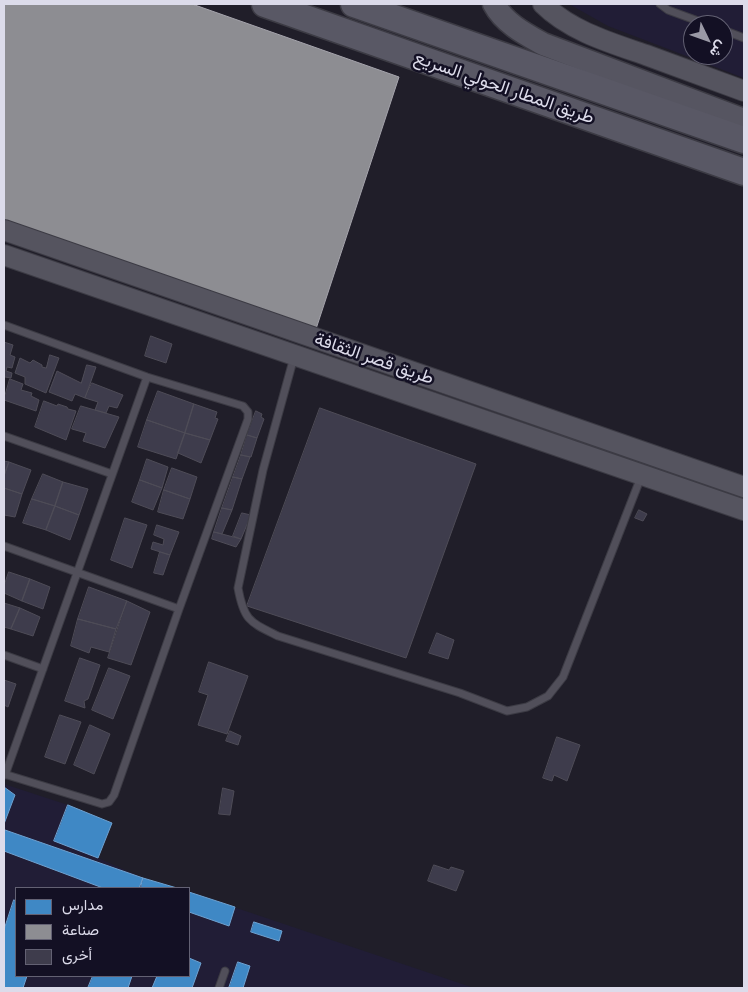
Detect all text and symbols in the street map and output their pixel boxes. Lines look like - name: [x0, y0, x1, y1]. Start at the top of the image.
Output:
- north arrow: [683, 15, 733, 65]
- text: ش: [706, 37, 731, 62]
- street label: طريق المطار الحولي السريع: [411, 47, 597, 129]
- street label: طريق قصر الثقافة: [311, 328, 437, 390]
- legend: [15, 887, 190, 977]
- text: مدارس: [62, 895, 103, 914]
- text: صناعة: [62, 920, 99, 939]
- text: أخرى: [62, 945, 92, 964]

